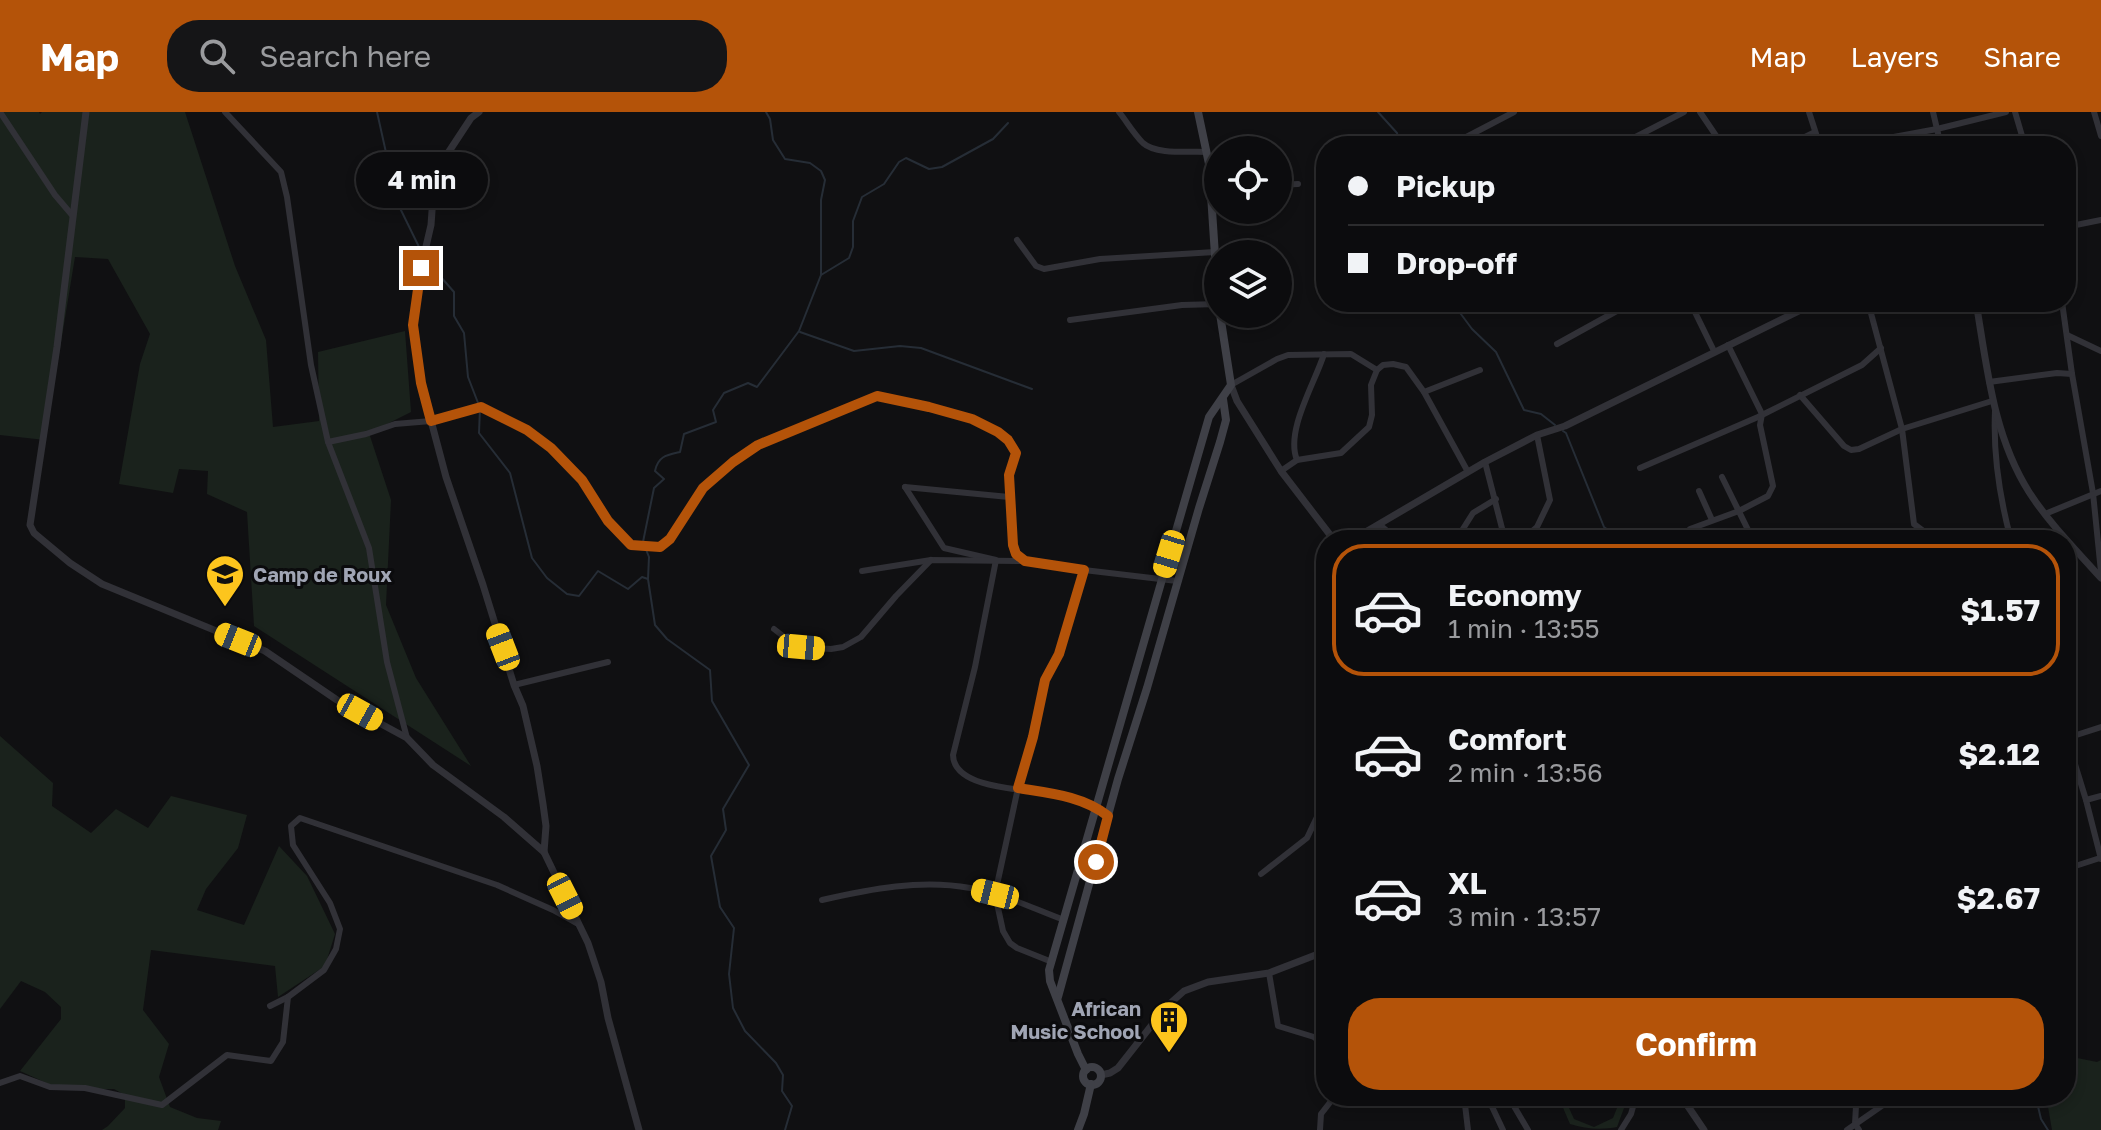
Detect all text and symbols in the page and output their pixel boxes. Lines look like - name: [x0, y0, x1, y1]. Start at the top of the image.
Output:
- search box: [167, 20, 727, 92]
- text: Map: [40, 34, 119, 79]
- icon: search: [195, 34, 239, 78]
- text: Search here: [259, 38, 431, 74]
- text: Map: [1749, 40, 1807, 73]
- text: Layers: [1851, 40, 1939, 73]
- text: Share: [1983, 40, 2061, 73]
- map controls: [1204, 136, 1292, 328]
- button: locate: [1204, 136, 1292, 224]
- callout: 4 min: [355, 152, 487, 208]
- text: 4 min: [388, 164, 456, 195]
- text: Pickup: [1396, 168, 1495, 204]
- button: layers: [1204, 240, 1292, 328]
- text: Drop-off: [1396, 245, 1517, 281]
- route end: [403, 250, 439, 286]
- car: [1151, 528, 1187, 580]
- school or university icon: Camp de Roux: [204, 553, 246, 608]
- place label: Camp de Roux: [253, 562, 392, 586]
- icon: car: [1352, 574, 1424, 646]
- text: Economy: [1448, 577, 1582, 613]
- text: $1.57: [1960, 592, 2040, 628]
- text: 1 min · 13:55: [1448, 613, 1600, 644]
- car: [211, 620, 265, 660]
- car: [483, 620, 523, 674]
- car: [776, 633, 826, 661]
- car: [333, 690, 387, 734]
- icon: car: [1352, 718, 1424, 790]
- text: Comfort: [1448, 721, 1567, 757]
- text: $2.12: [1958, 736, 2040, 772]
- text: 2 min · 13:56: [1448, 757, 1603, 788]
- route start: [1078, 844, 1114, 880]
- icon: car: [1352, 862, 1424, 934]
- text: XL: [1448, 865, 1487, 901]
- car: [543, 869, 587, 923]
- car: [969, 877, 1021, 911]
- text: $2.67: [1957, 880, 2040, 916]
- text: 3 min · 13:57: [1448, 901, 1601, 932]
- place label: African Music School: [1010, 996, 1141, 1043]
- button: Confirm: [1348, 998, 2044, 1090]
- building icon: African Music School: [1148, 999, 1190, 1054]

